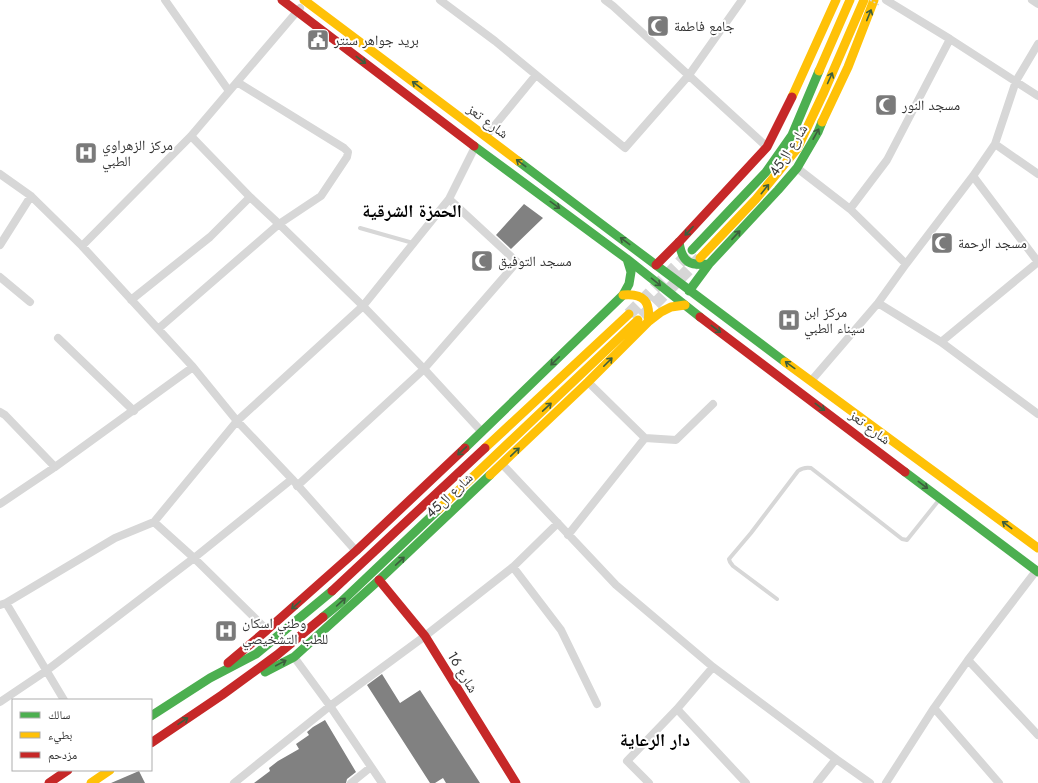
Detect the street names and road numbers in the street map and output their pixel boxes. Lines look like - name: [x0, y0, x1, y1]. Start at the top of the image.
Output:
- street label: شارع تعز: [462, 98, 513, 143]
- street label: شارع ال45: [764, 120, 812, 180]
- street label: شارع تعز: [844, 404, 895, 449]
- street label: شارع ال45: [421, 468, 477, 522]
- street label: شارع 16: [443, 647, 483, 697]

